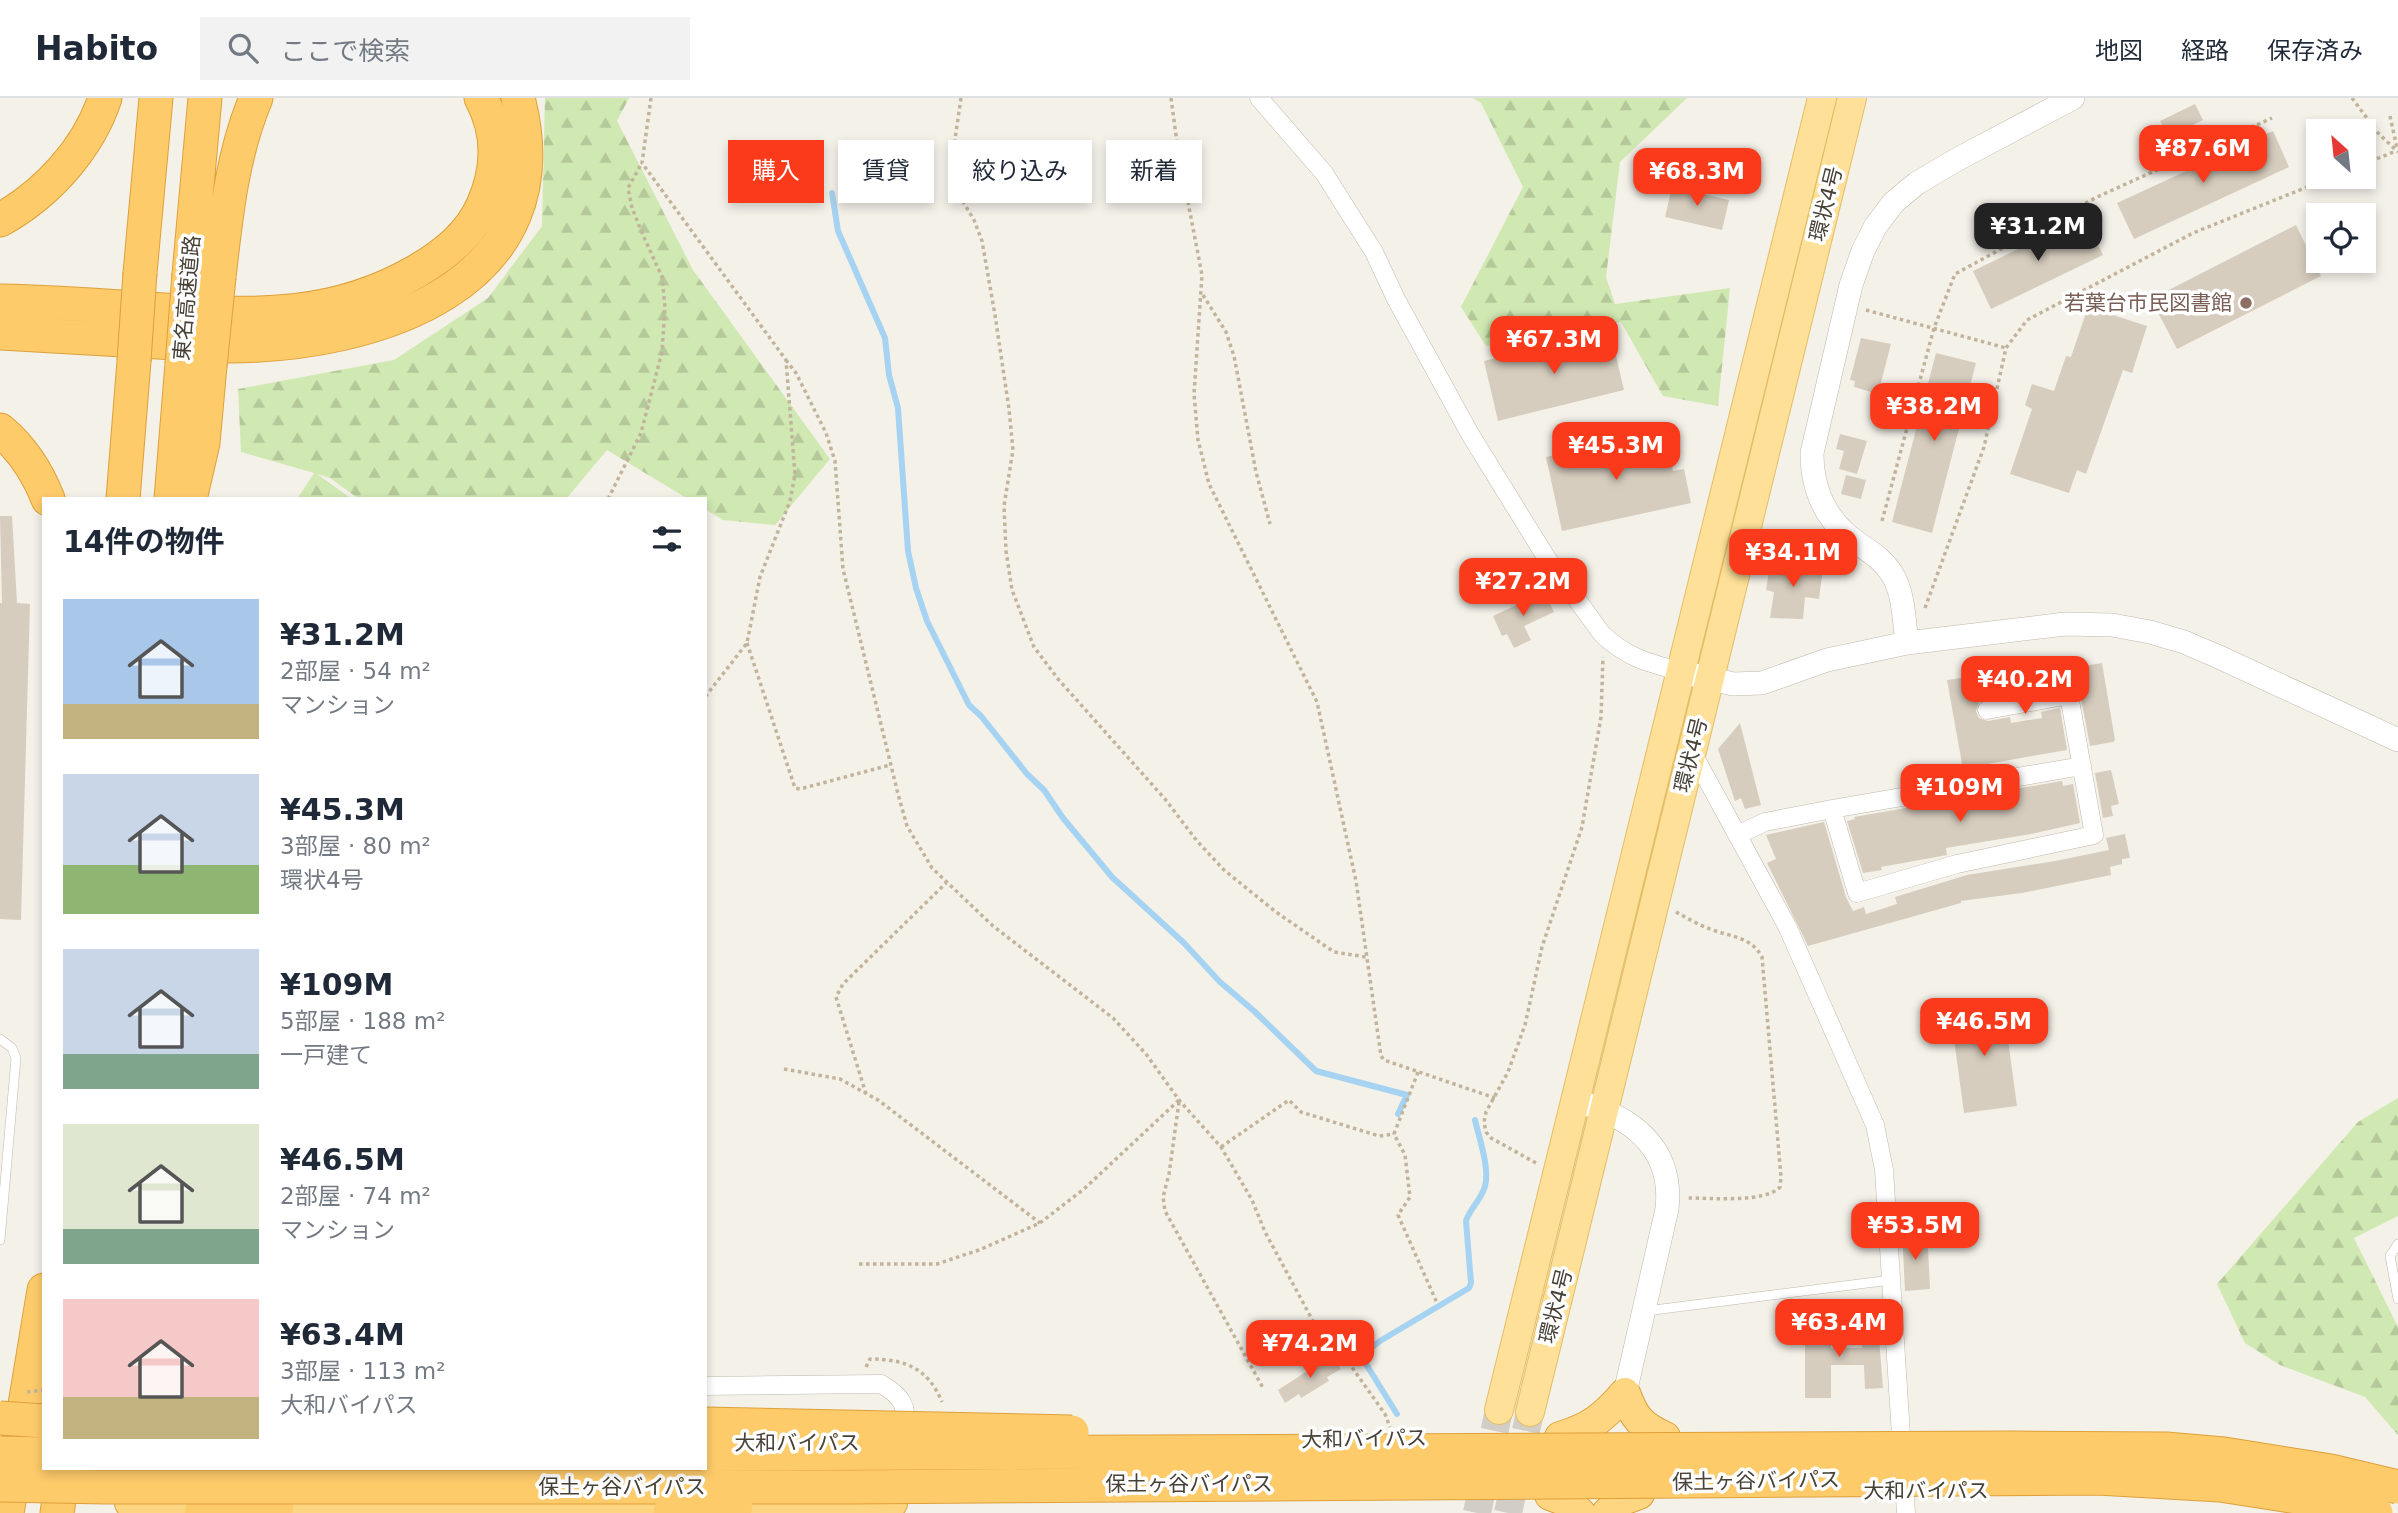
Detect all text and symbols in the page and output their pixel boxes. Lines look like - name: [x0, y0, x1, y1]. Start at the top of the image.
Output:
- search box: [200, 17, 690, 80]
- text: Habito: [35, 29, 158, 68]
- icon: search: [224, 29, 262, 67]
- text: ここで検索: [280, 36, 410, 66]
- text: 地図: [2095, 37, 2143, 65]
- text: 経路: [2181, 37, 2229, 65]
- text: 保存済み: [2267, 37, 2363, 65]
- north arrow: [2306, 119, 2376, 189]
- map controls: [2306, 119, 2376, 273]
- pin: ¥87.6M: [2146, 126, 2260, 185]
- text: ¥87.6M: [2155, 135, 2251, 161]
- chip: 購入: [728, 140, 824, 203]
- chip: 賃貸: [838, 140, 934, 203]
- chip: 絞り込み: [948, 140, 1092, 203]
- chip: 新着: [1106, 140, 1202, 203]
- pin: ¥68.3M: [1640, 148, 1754, 208]
- text: ¥68.3M: [1649, 158, 1745, 184]
- street label: 環状4号: [1805, 164, 1847, 244]
- button: locate: [2306, 203, 2376, 273]
- pin: ¥31.2M: [1981, 204, 2095, 263]
- text: ¥31.2M: [1990, 213, 2086, 239]
- street label: 東名高速道路: [170, 234, 204, 362]
- place label: 若葉台市民図書館: [2064, 291, 2232, 315]
- marker: 若葉台市民図書館: [2238, 295, 2254, 311]
- pin: ¥67.3M: [1497, 316, 1611, 376]
- text: ¥67.3M: [1506, 326, 1602, 352]
- pin: ¥38.2M: [1877, 384, 1991, 443]
- text: ¥38.2M: [1886, 393, 1982, 419]
- pin: ¥45.3M: [1559, 422, 1673, 482]
- text: ¥45.3M: [1568, 432, 1664, 458]
- icon: filters: [648, 520, 686, 558]
- text: 14件の物件: [63, 524, 225, 559]
- pin: ¥34.1M: [1736, 530, 1850, 589]
- text: ¥34.1M: [1745, 539, 1841, 565]
- pin: ¥27.2M: [1466, 559, 1580, 618]
- text: ¥27.2M: [1475, 568, 1571, 594]
- text: ¥31.2M: [280, 617, 405, 652]
- icon: home: [119, 627, 203, 711]
- pin: ¥40.2M: [1968, 656, 2082, 716]
- text: 2部屋 · 54 m²: [280, 658, 431, 684]
- text: ¥40.2M: [1977, 666, 2073, 692]
- text: マンション: [280, 692, 395, 718]
- street label: 環状4号: [1670, 715, 1712, 795]
- pin: ¥109M: [1911, 764, 2009, 824]
- text: ¥109M: [1917, 774, 2003, 800]
- text: ¥45.3M: [280, 792, 405, 827]
- icon: home: [119, 802, 203, 886]
- text: 3部屋 · 80 m²: [280, 833, 431, 859]
- text: 環状4号: [280, 867, 364, 893]
- text: ¥109M: [280, 967, 393, 1002]
- icon: home: [119, 977, 203, 1061]
- pin: ¥46.5M: [1927, 998, 2041, 1058]
- text: 5部屋 · 188 m²: [280, 1008, 445, 1034]
- text: ¥46.5M: [1936, 1008, 2032, 1034]
- text: 一戸建て: [280, 1042, 372, 1068]
- text: ¥46.5M: [280, 1142, 405, 1177]
- icon: home: [119, 1152, 203, 1236]
- text: 2部屋 · 74 m²: [280, 1183, 431, 1209]
- pin: ¥53.5M: [1858, 1202, 1972, 1262]
- text: ¥53.5M: [1867, 1212, 1963, 1238]
- text: マンション: [280, 1217, 395, 1243]
- street label: 環状4号: [1535, 1266, 1577, 1346]
- pin: ¥63.4M: [1782, 1300, 1896, 1359]
- text: ¥63.4M: [1791, 1309, 1887, 1335]
- text: ¥63.4M: [280, 1317, 405, 1352]
- pin: ¥74.2M: [1253, 1320, 1367, 1380]
- icon: home: [119, 1327, 203, 1411]
- text: ¥74.2M: [1262, 1330, 1358, 1356]
- text: 3部屋 · 113 m²: [280, 1358, 445, 1384]
- text: 大和バイパス: [280, 1392, 418, 1418]
- street label: 大和バイパス: [1301, 1426, 1427, 1452]
- street label: 大和バイパス: [734, 1431, 860, 1455]
- street label: 保土ヶ谷バイパス: [1672, 1468, 1840, 1494]
- street label: 保土ヶ谷バイパス: [1105, 1472, 1273, 1496]
- street label: 保土ヶ谷バイパス: [538, 1475, 706, 1499]
- street label: 大和バイパス: [1863, 1479, 1989, 1503]

